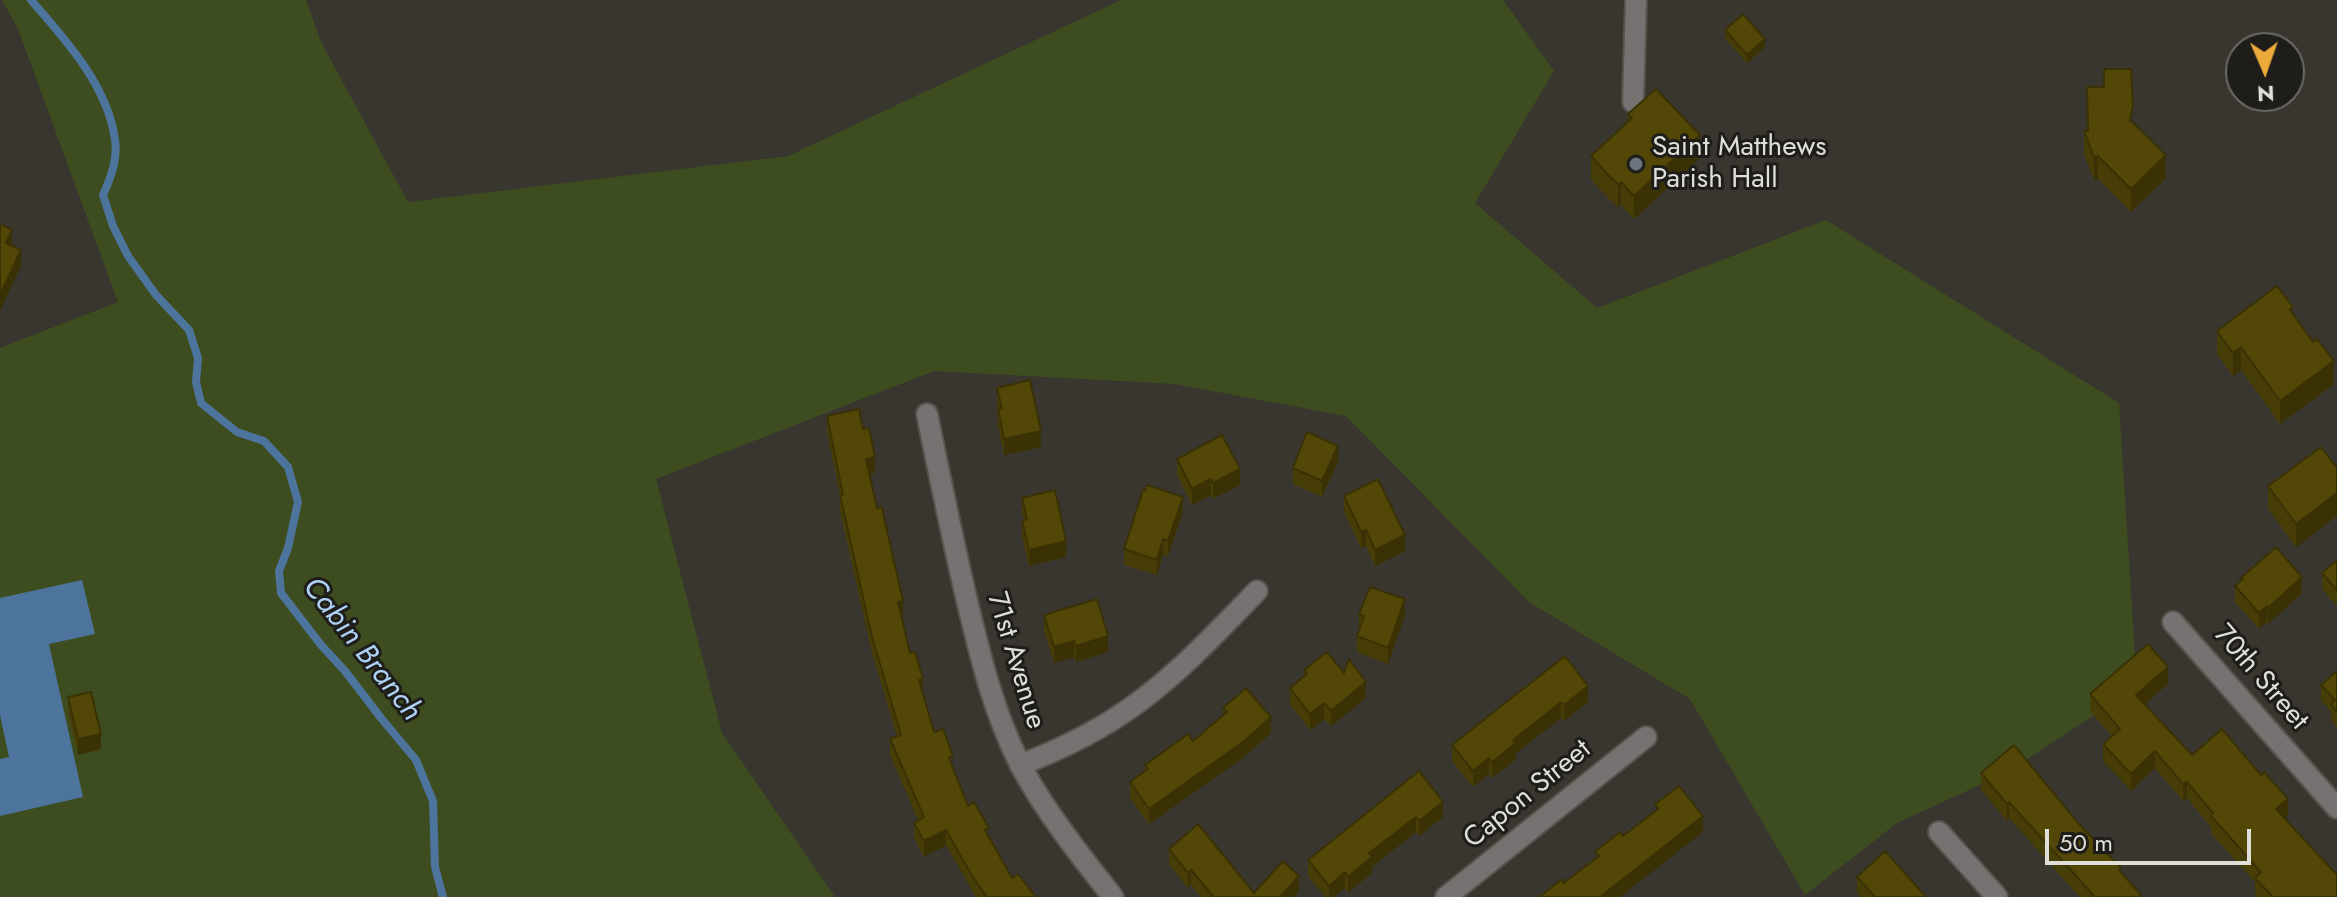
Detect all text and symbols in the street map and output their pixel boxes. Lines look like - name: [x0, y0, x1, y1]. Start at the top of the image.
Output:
- north arrow: [2225, 32, 2305, 112]
- text: N: [2256, 78, 2275, 110]
- place label: Saint Matthews Parish Hall: [1652, 131, 1827, 197]
- marker: Saint Matthews Parish Hall: [1627, 155, 1645, 173]
- water label: Cabin Branch: [294, 571, 428, 729]
- street label: 71st Avenue: [978, 589, 1052, 733]
- street label: 70th Street: [2205, 619, 2315, 737]
- street label: Capon Street: [1458, 734, 1598, 856]
- scale bar: [2049, 813, 2255, 863]
- text: 50 m: [2059, 825, 2113, 860]

